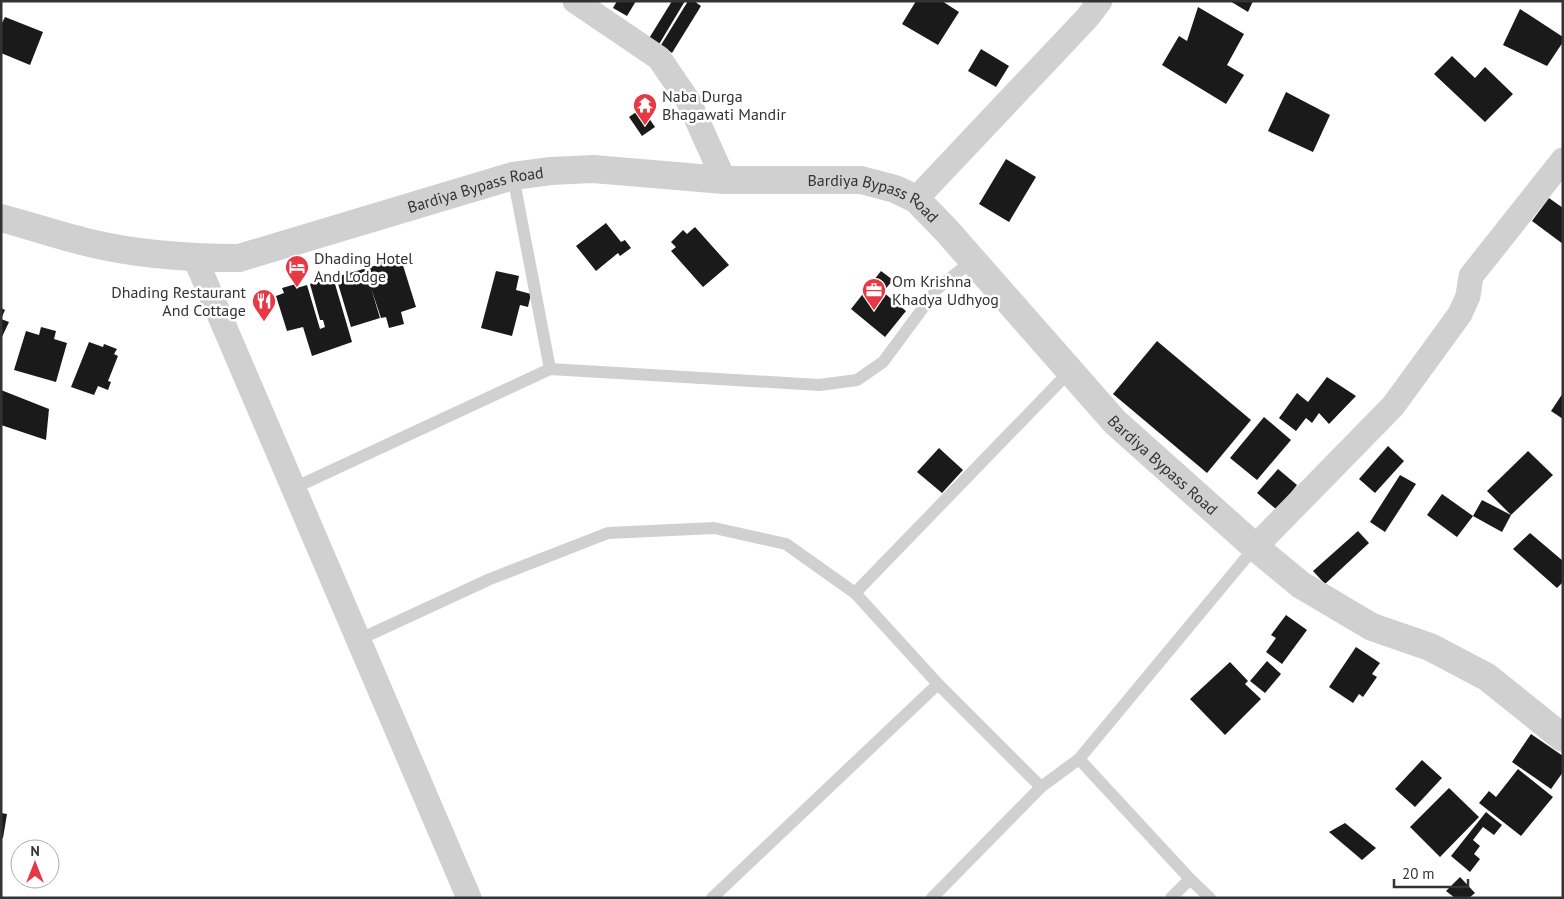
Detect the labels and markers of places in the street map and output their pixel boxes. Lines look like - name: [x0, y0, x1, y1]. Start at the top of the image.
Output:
- place label: Naba Durga Bhagawati Mandir: [662, 86, 786, 124]
- temple icon: Naba Durga Bhagawati Mandir: [632, 92, 658, 126]
- place label: Dhading Hotel And Lodge: [314, 248, 413, 286]
- hotel icon: Dhading Hotel And Lodge: [284, 254, 310, 288]
- place label: Om Krishna Khadya Udhyog: [892, 271, 999, 309]
- office icon: Om Krishna Khadya Udhyog: [861, 277, 887, 311]
- place label: Dhading Restaurant And Cottage: [111, 282, 247, 320]
- restaurant icon: Dhading Restaurant And Cottage: [251, 288, 277, 322]

